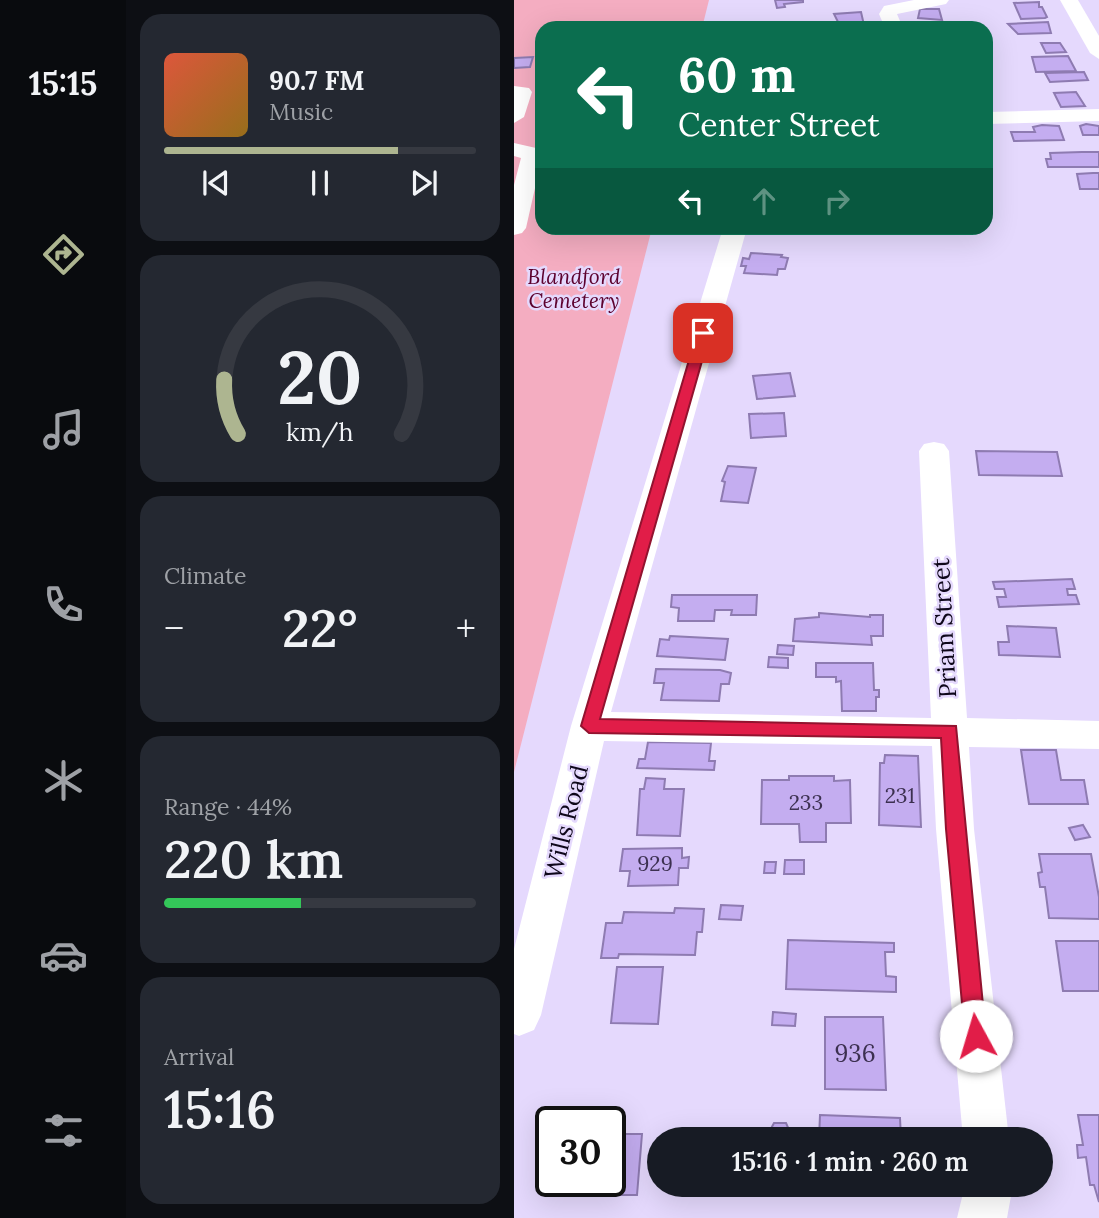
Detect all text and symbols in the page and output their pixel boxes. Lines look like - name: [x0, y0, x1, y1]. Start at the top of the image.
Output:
- text: 60 m: [678, 43, 795, 105]
- icon: left: [563, 49, 654, 140]
- text: 15:15: [29, 63, 97, 104]
- text: 90.7 FM: [269, 64, 365, 97]
- text: Music: [269, 97, 333, 126]
- text: Center Street: [678, 104, 880, 145]
- icon: previous: [197, 164, 235, 202]
- icon: pause: [301, 164, 339, 202]
- icon: next: [405, 164, 443, 202]
- icon: left: [672, 182, 710, 220]
- icon: ahead: [745, 182, 783, 220]
- icon: right: [818, 182, 856, 220]
- icon: directions: [39, 230, 88, 279]
- park label: Blandford Cemetery: [527, 263, 621, 314]
- pin: [673, 303, 733, 363]
- icon: arrive: [684, 314, 722, 352]
- text: 20: [277, 332, 363, 425]
- icon: music: [39, 405, 88, 454]
- text: km/h: [286, 416, 354, 448]
- street label: Priam Street: [925, 557, 963, 699]
- text: Climate: [164, 561, 246, 590]
- icon: phone: [39, 580, 88, 629]
- text: 22°: [282, 595, 358, 661]
- text: −: [164, 604, 184, 652]
- text: +: [456, 604, 476, 652]
- icon: climate: [39, 756, 88, 805]
- street label: Wills Road: [537, 762, 595, 882]
- house number: 231: [885, 782, 915, 809]
- house number: 233: [789, 789, 823, 816]
- text: Range · 44%: [164, 792, 292, 821]
- text: 220 km: [164, 826, 343, 892]
- house number: 929: [637, 850, 673, 877]
- icon: car: [39, 931, 88, 980]
- position arrow: [939, 999, 1013, 1073]
- house number: 936: [834, 1038, 876, 1069]
- text: Arrival: [164, 1042, 234, 1071]
- text: 15:16: [164, 1076, 276, 1142]
- icon: filters: [39, 1106, 88, 1155]
- speed limit sign: 30: [535, 1106, 626, 1197]
- text: 15:16 · 1 min · 260 m: [732, 1145, 968, 1178]

